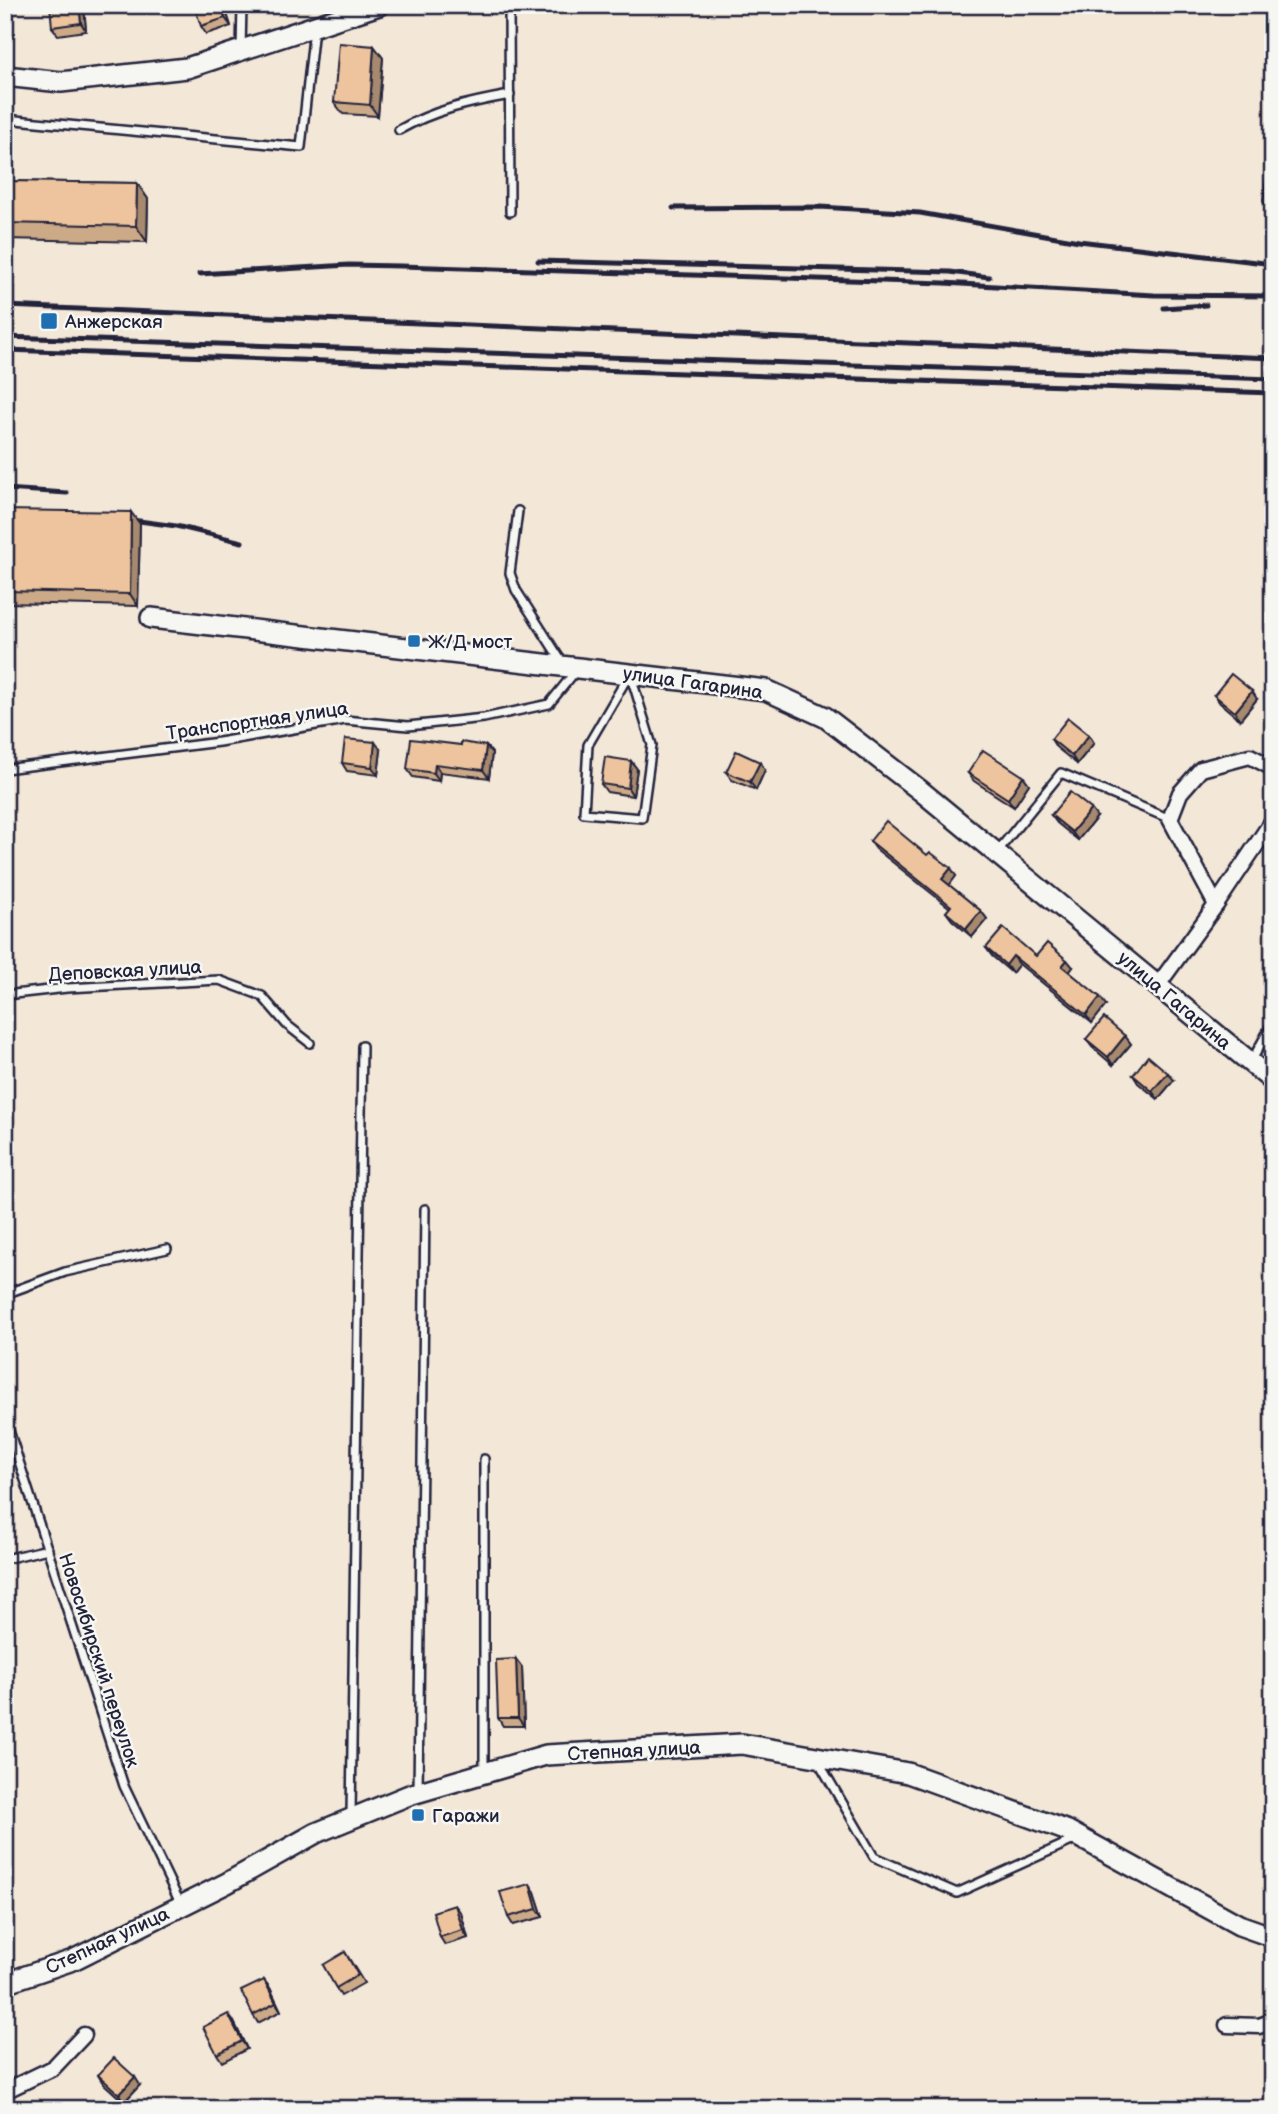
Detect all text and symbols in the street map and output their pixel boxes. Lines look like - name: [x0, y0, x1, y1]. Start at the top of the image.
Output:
- marker: Анжерская: [39, 311, 59, 331]
- place label: Анжерская: [64, 311, 163, 334]
- place label: Ж/Д мост: [428, 631, 513, 654]
- marker: Ж/Д мост: [406, 633, 422, 649]
- street label: улица Гагарина: [621, 662, 764, 705]
- street label: Транспортная улица: [165, 697, 350, 746]
- street label: улица Гагарина: [1113, 947, 1235, 1055]
- street label: Деповская улица: [48, 956, 202, 987]
- street label: Новосибирский переулок: [53, 1550, 144, 1771]
- street label: Степная улица: [567, 1737, 701, 1766]
- place label: Гаражи: [432, 1805, 500, 1828]
- marker: Гаражи: [410, 1807, 426, 1823]
- street label: Степная улица: [42, 1903, 173, 1980]

